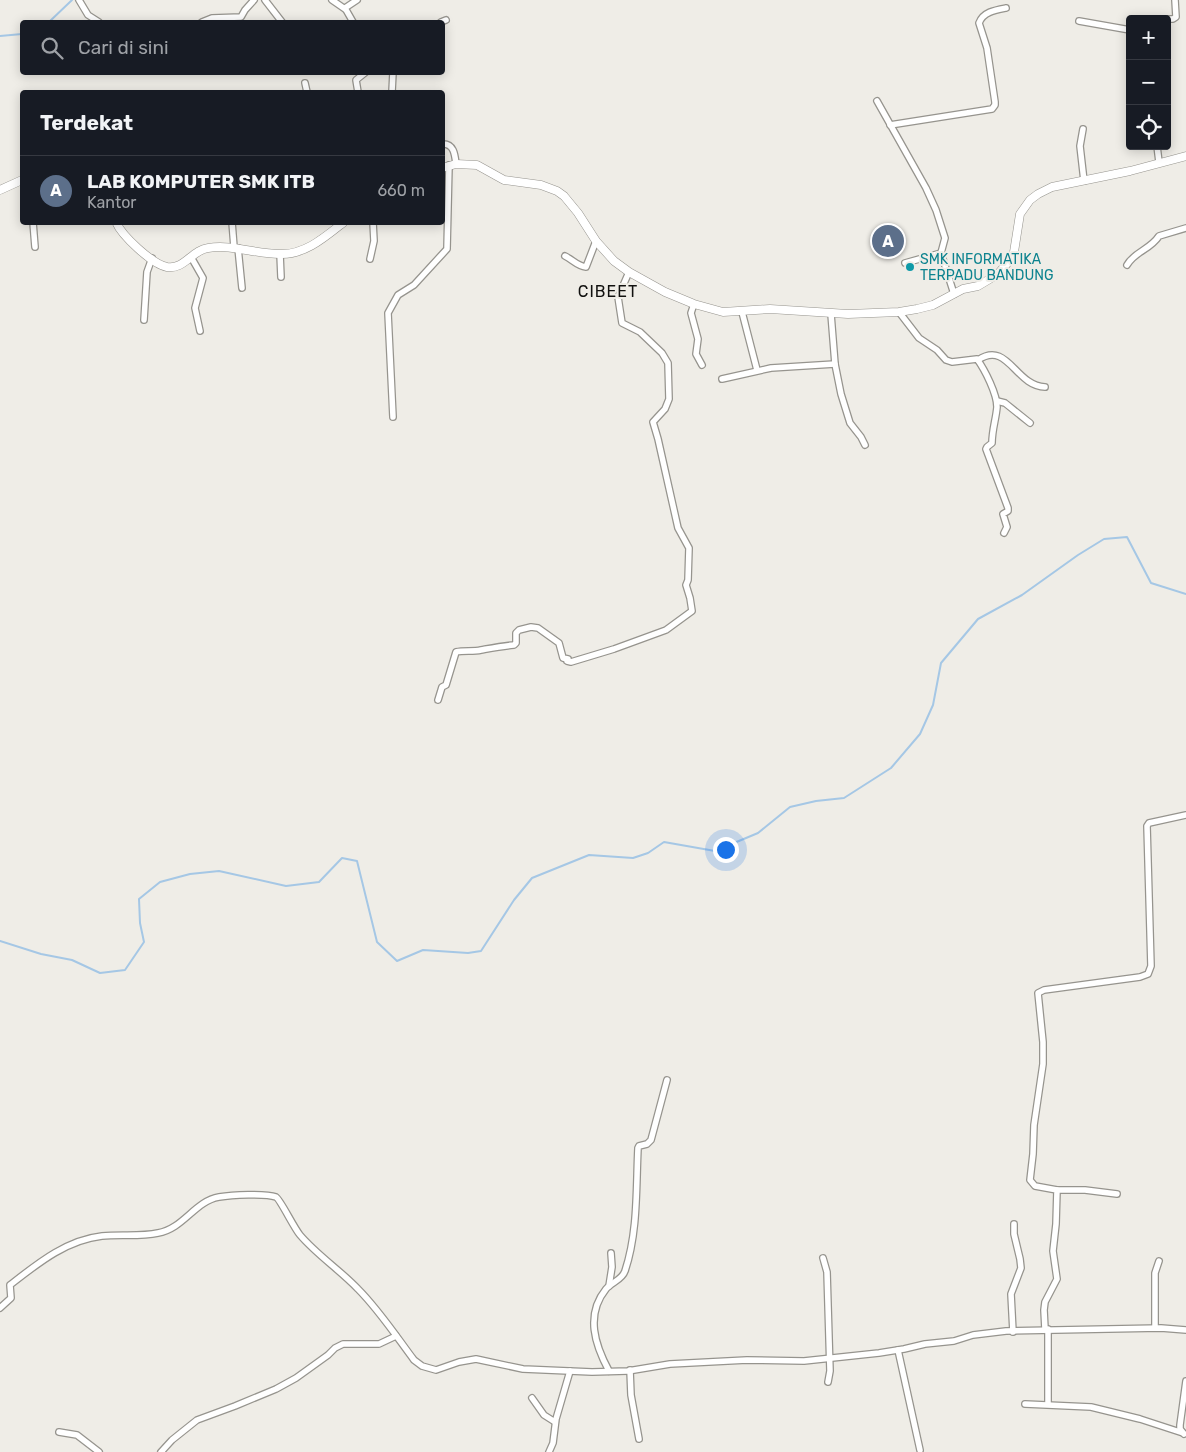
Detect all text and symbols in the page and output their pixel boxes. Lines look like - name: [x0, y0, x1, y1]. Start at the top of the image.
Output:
- map controls: [1126, 15, 1171, 150]
- button: +: [1126, 15, 1171, 60]
- search box: [20, 20, 445, 75]
- icon: search: [38, 34, 66, 62]
- text: Cari di sini: [78, 36, 169, 59]
- button: −: [1126, 60, 1171, 105]
- button: locate: [1126, 105, 1171, 150]
- text: Terdekat: [40, 110, 133, 135]
- text: LAB KOMPUTER SMK ITB: [87, 170, 315, 193]
- text: A: [50, 181, 62, 200]
- text: 660 m: [377, 181, 425, 200]
- text: Kantor: [87, 193, 136, 212]
- pin: A: [872, 222, 904, 260]
- place label: SMK INFORMATIKA TERPADU BANDUNG: [920, 251, 1054, 284]
- marker: SMK INFORMATIKA TERPADU BANDUNG: [904, 261, 916, 273]
- district label: CIBEET: [578, 282, 638, 301]
- your location: [713, 837, 739, 863]

